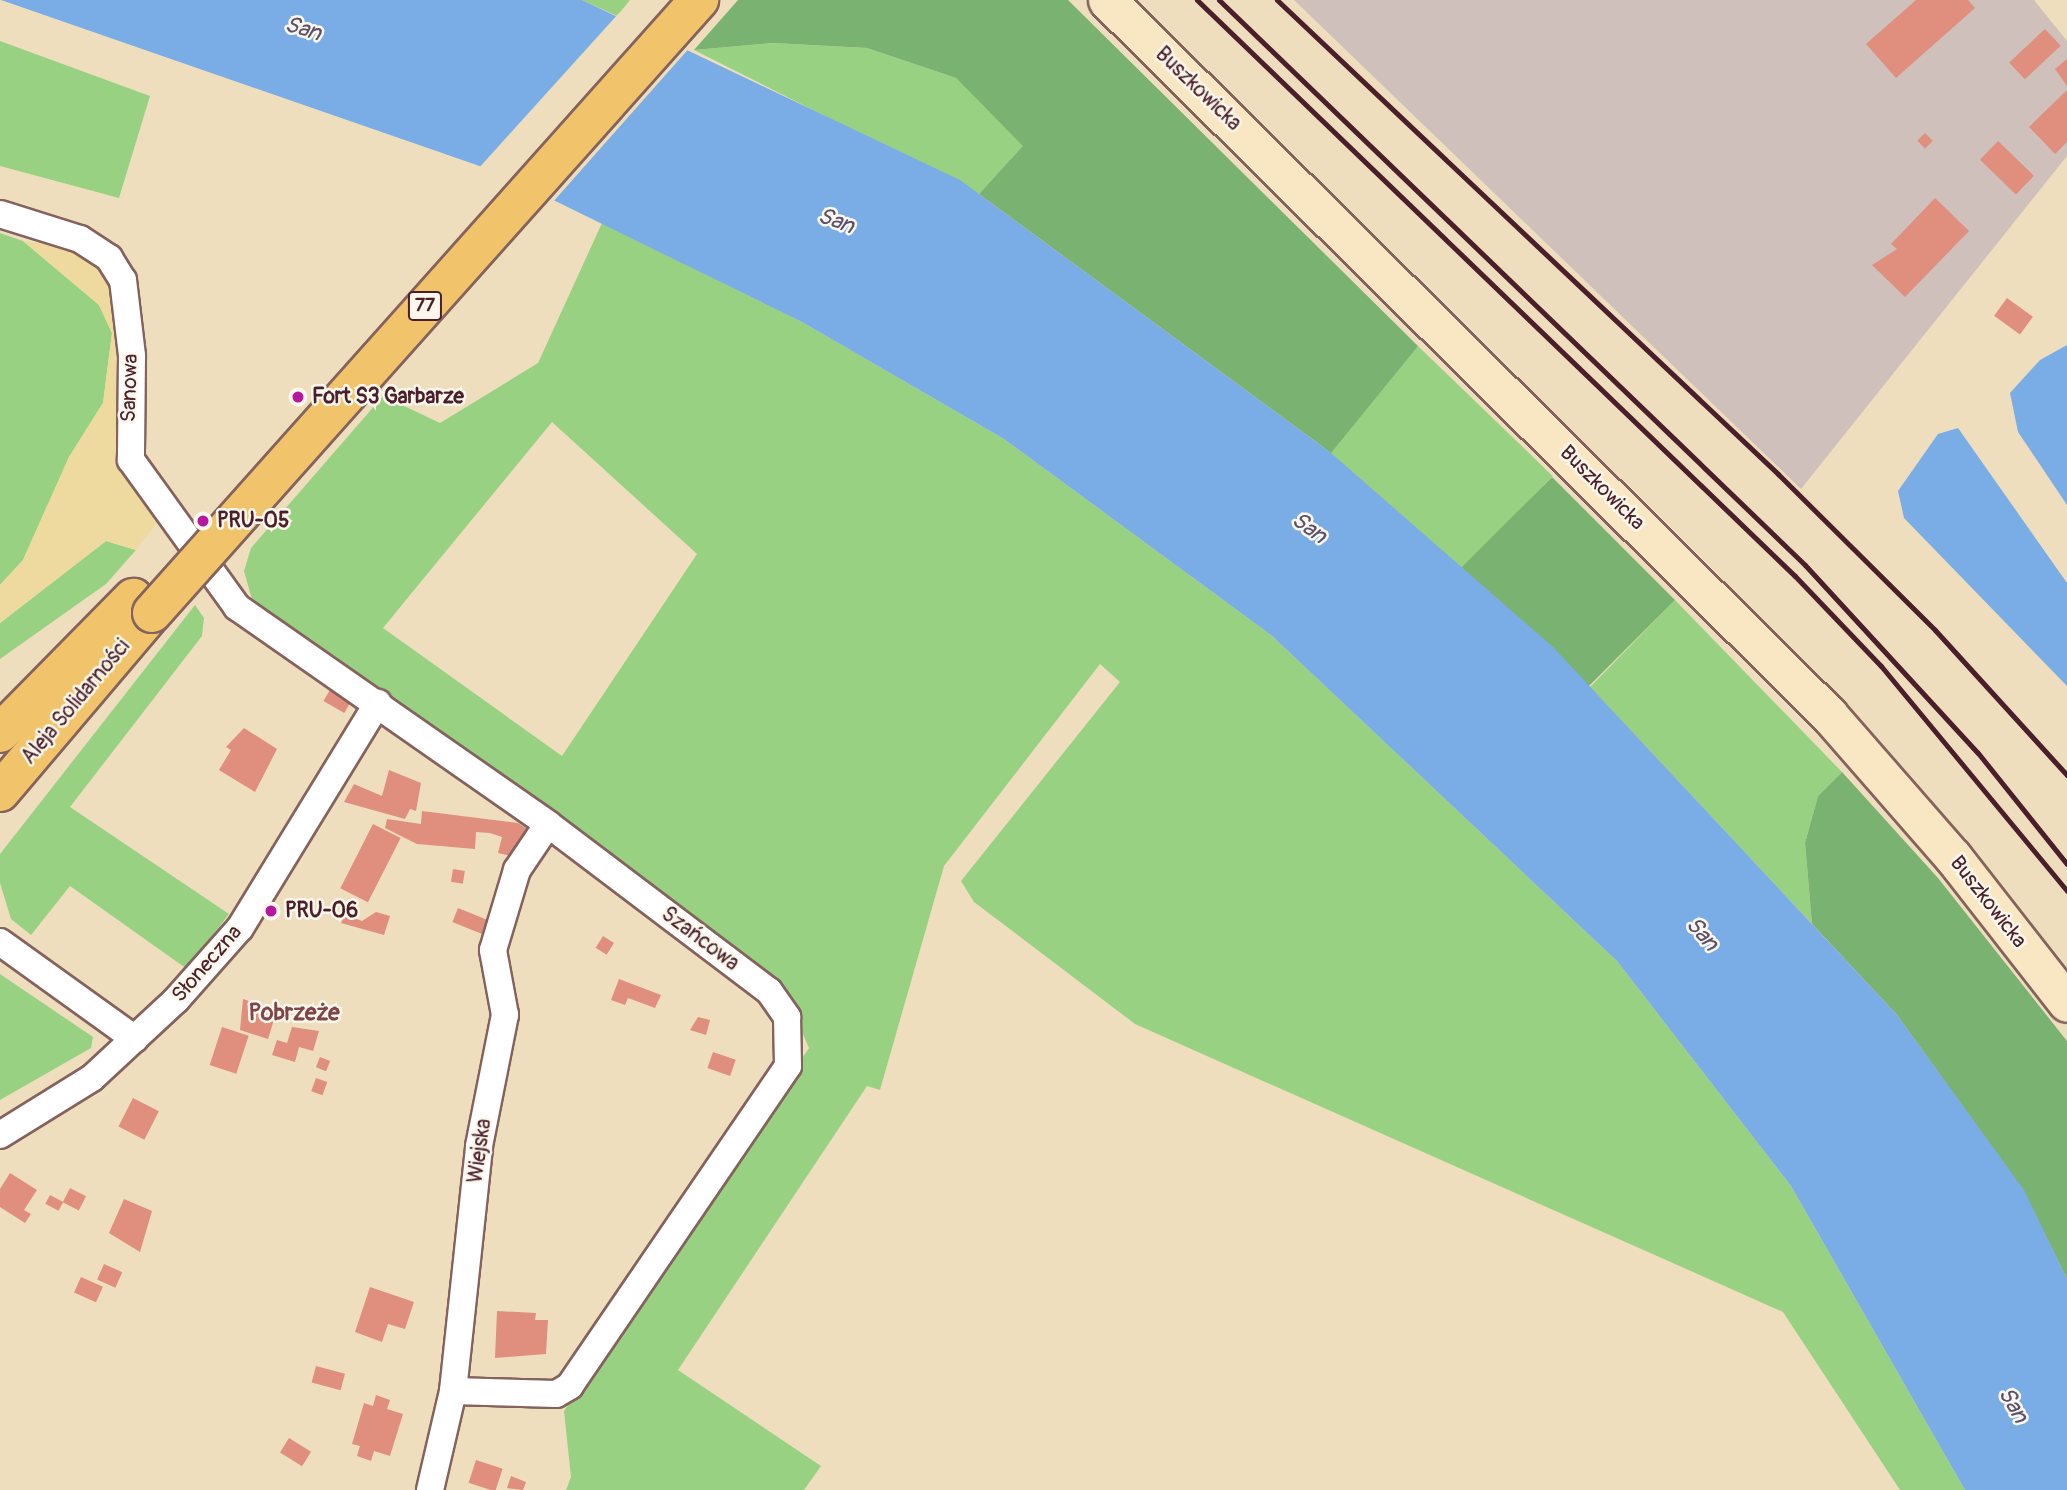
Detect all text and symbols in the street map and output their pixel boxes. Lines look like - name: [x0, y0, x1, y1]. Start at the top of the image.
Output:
- water label: San: [282, 10, 324, 48]
- street label: Buszkowicka: [1150, 42, 1246, 136]
- water label: San: [814, 202, 858, 240]
- road number: 77: [408, 290, 442, 322]
- street label: Sanowa: [116, 353, 144, 423]
- place label: Fort S3 Garbarze: [312, 384, 464, 410]
- marker: Fort S3 Garbarze: [290, 389, 306, 405]
- street label: Buszkowicka: [1554, 440, 1650, 536]
- water label: San: [1286, 506, 1332, 550]
- place label: PRU-05: [217, 508, 289, 534]
- marker: PRU-05: [195, 513, 211, 529]
- street label: Aleja Solidarności: [16, 634, 136, 770]
- street label: Buszkowicka: [1944, 851, 2032, 953]
- place label: PRU-06: [285, 898, 358, 924]
- street label: Szańcowa: [656, 902, 744, 976]
- marker: PRU-06: [263, 903, 279, 919]
- water label: San: [1680, 911, 1724, 957]
- street label: Słoneczna: [167, 920, 247, 1008]
- district label: Pobrzeże: [248, 999, 340, 1027]
- street label: Wiejska: [463, 1117, 497, 1185]
- water label: San: [1992, 1382, 2034, 1428]

